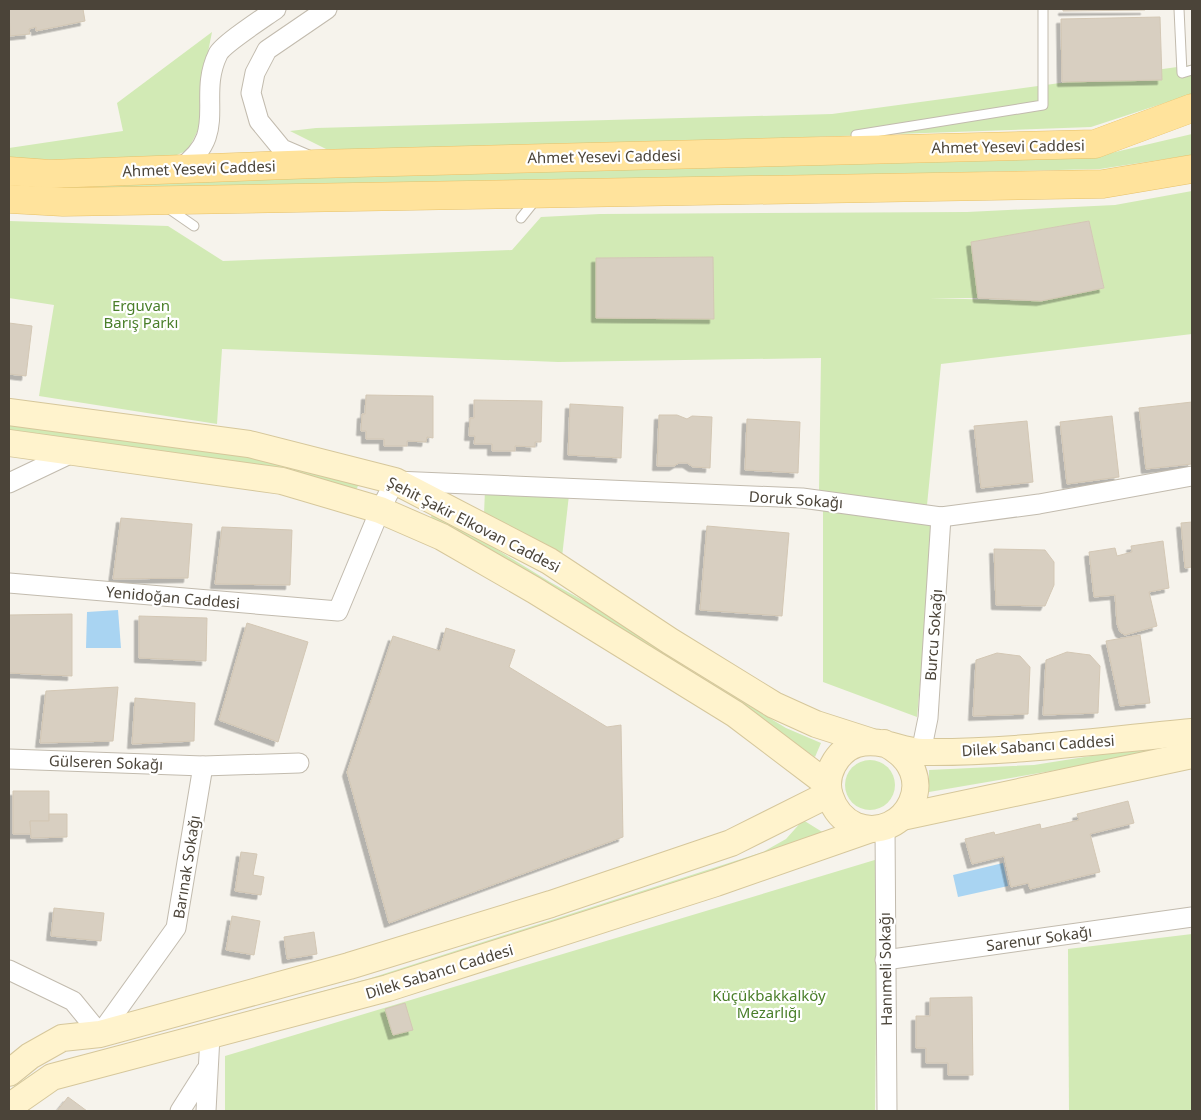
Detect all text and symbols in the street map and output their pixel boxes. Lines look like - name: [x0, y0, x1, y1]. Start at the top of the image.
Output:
- street label: Ahmet Yesevi Caddesi: [931, 135, 1085, 157]
- street label: Ahmet Yesevi Caddesi: [527, 145, 681, 167]
- street label: Ahmet Yesevi Caddesi: [122, 155, 276, 181]
- park label: Erguvan Barış Parkı: [104, 295, 178, 332]
- street label: Şehit Şakir Elkovan Caddesi: [384, 472, 564, 576]
- street label: Doruk Sokağı: [748, 486, 844, 512]
- street label: Yenidoğan Caddesi: [105, 581, 241, 613]
- street label: Burcu Sokağı: [920, 588, 946, 682]
- street label: Dilek Sabancı Caddesi: [961, 730, 1115, 760]
- street label: Gülseren Sokağı: [49, 750, 163, 774]
- street label: Barınak Sokağı: [168, 814, 204, 920]
- street label: Hanımeli Sokağı: [874, 912, 896, 1026]
- street label: Sarenur Sokağı: [985, 921, 1093, 955]
- street label: Dilek Sabancı Caddesi: [363, 939, 515, 1003]
- park label: Küçükbakkalköy Mezarlığı: [712, 985, 826, 1022]

